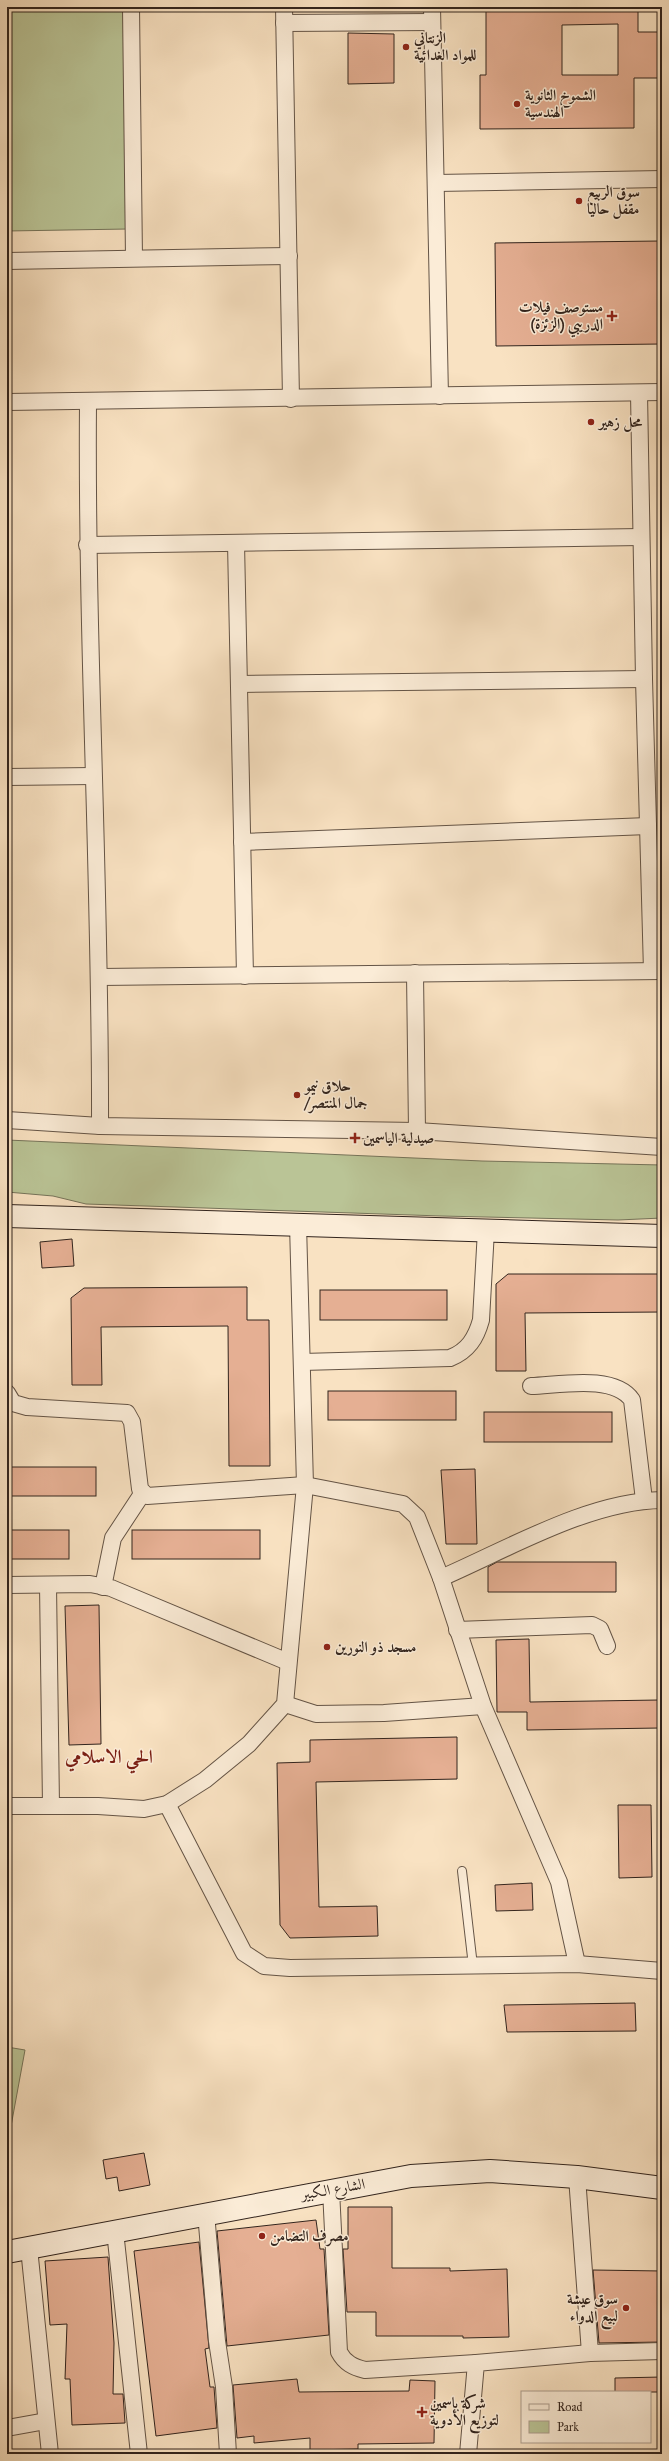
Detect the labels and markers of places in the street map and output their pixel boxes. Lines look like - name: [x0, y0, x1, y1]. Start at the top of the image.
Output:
- place label: الزنتاني للمواد الغدائية: [413, 29, 476, 64]
- marker: الزنتاني للمواد الغدائية: [401, 42, 411, 52]
- place label: الشموخ الثانوية الهندسية: [525, 86, 596, 121]
- marker: الشموخ الثانوية الهندسية: [512, 99, 522, 109]
- place label: سوق الربيع مقفل حاليا: [587, 183, 640, 220]
- marker: سوق الربيع مقفل حاليا: [574, 196, 584, 206]
- place label: مستوصف فيلات الدريبي (الزئزة): [519, 298, 603, 338]
- marker: مستوصف فيلات الدريبي (الزئزة): [606, 310, 618, 322]
- place label: محل زهير: [597, 413, 643, 433]
- marker: محل زهير: [586, 417, 596, 427]
- place label: حلاق نيمو /جمال المنتصر: [303, 1077, 368, 1114]
- marker: حلاق نيمو /جمال المنتصر: [292, 1090, 302, 1100]
- place label: صيدلية الياسمين: [363, 1129, 434, 1147]
- marker: صيدلية الياسمين: [350, 1133, 360, 1143]
- place label: مسجد ذو النورين: [335, 1638, 416, 1656]
- marker: مسجد ذو النورين: [322, 1642, 332, 1652]
- place label: مصرف التضامن: [270, 2227, 349, 2247]
- marker: مصرف التضامن: [257, 2231, 267, 2241]
- place label: سوق عيشة لبيع الدواء: [567, 2290, 618, 2330]
- marker: سوق عيشة لبيع الدواء: [621, 2303, 631, 2313]
- place label: شركة ياسمين لتوزيع الأدوية: [430, 2394, 499, 2434]
- marker: شركة ياسمين لتوزيع الأدوية: [417, 2407, 427, 2417]

